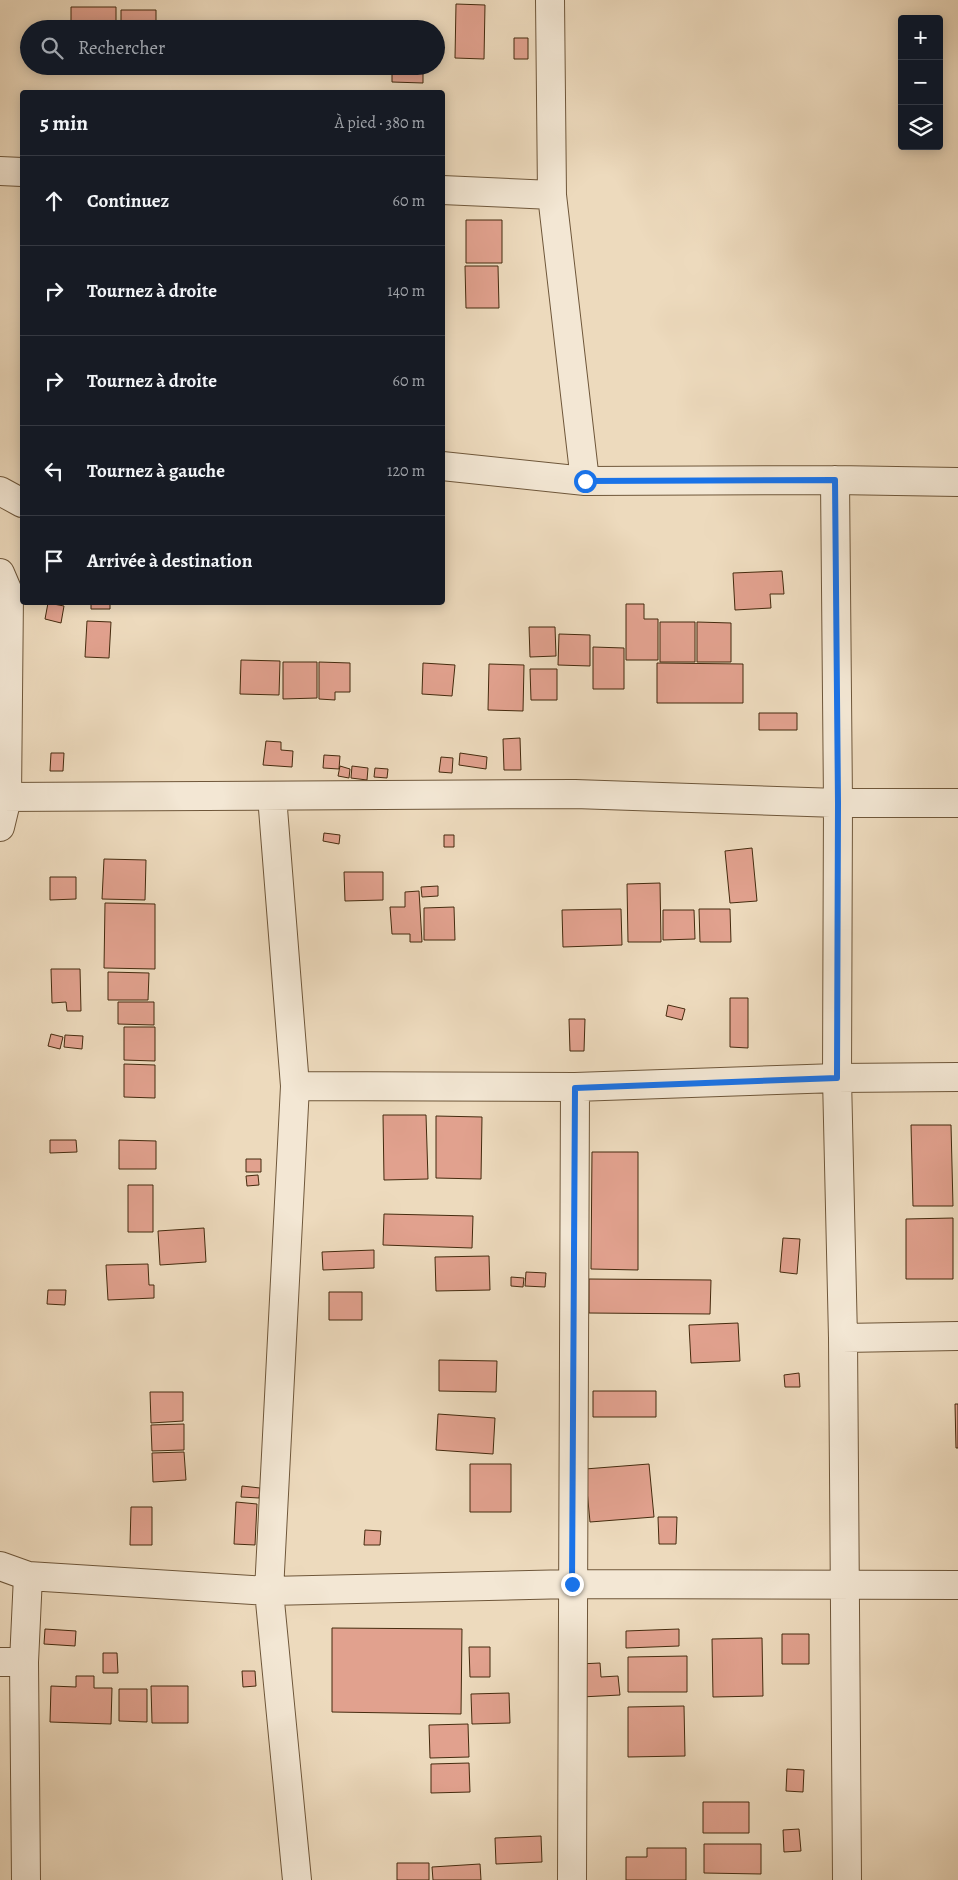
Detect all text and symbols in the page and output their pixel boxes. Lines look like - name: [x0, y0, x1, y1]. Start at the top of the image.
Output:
- map controls: [898, 15, 943, 150]
- button: +: [898, 15, 943, 60]
- search box: [20, 20, 445, 75]
- icon: search: [38, 34, 66, 62]
- text: Rechercher: [78, 35, 165, 61]
- button: −: [898, 60, 943, 105]
- button: layers: [898, 105, 943, 150]
- text: 5 min: [40, 109, 88, 137]
- text: À pied · 380 m: [335, 112, 425, 134]
- icon: ahead: [40, 187, 68, 215]
- text: Continuez: [87, 188, 169, 214]
- text: 60 m: [393, 190, 425, 212]
- icon: right: [40, 277, 68, 305]
- text: Tournez à droite: [87, 278, 217, 304]
- text: 140 m: [387, 280, 425, 302]
- icon: right: [40, 367, 68, 395]
- text: Tournez à droite: [87, 368, 217, 394]
- text: 60 m: [393, 370, 425, 392]
- icon: left: [40, 457, 68, 485]
- text: Tournez à gauche: [87, 458, 225, 484]
- text: 120 m: [387, 460, 425, 482]
- route start: [574, 470, 597, 493]
- icon: arrive: [40, 547, 68, 575]
- text: Arrivée à destination: [87, 548, 252, 574]
- route end: [561, 1573, 584, 1596]

